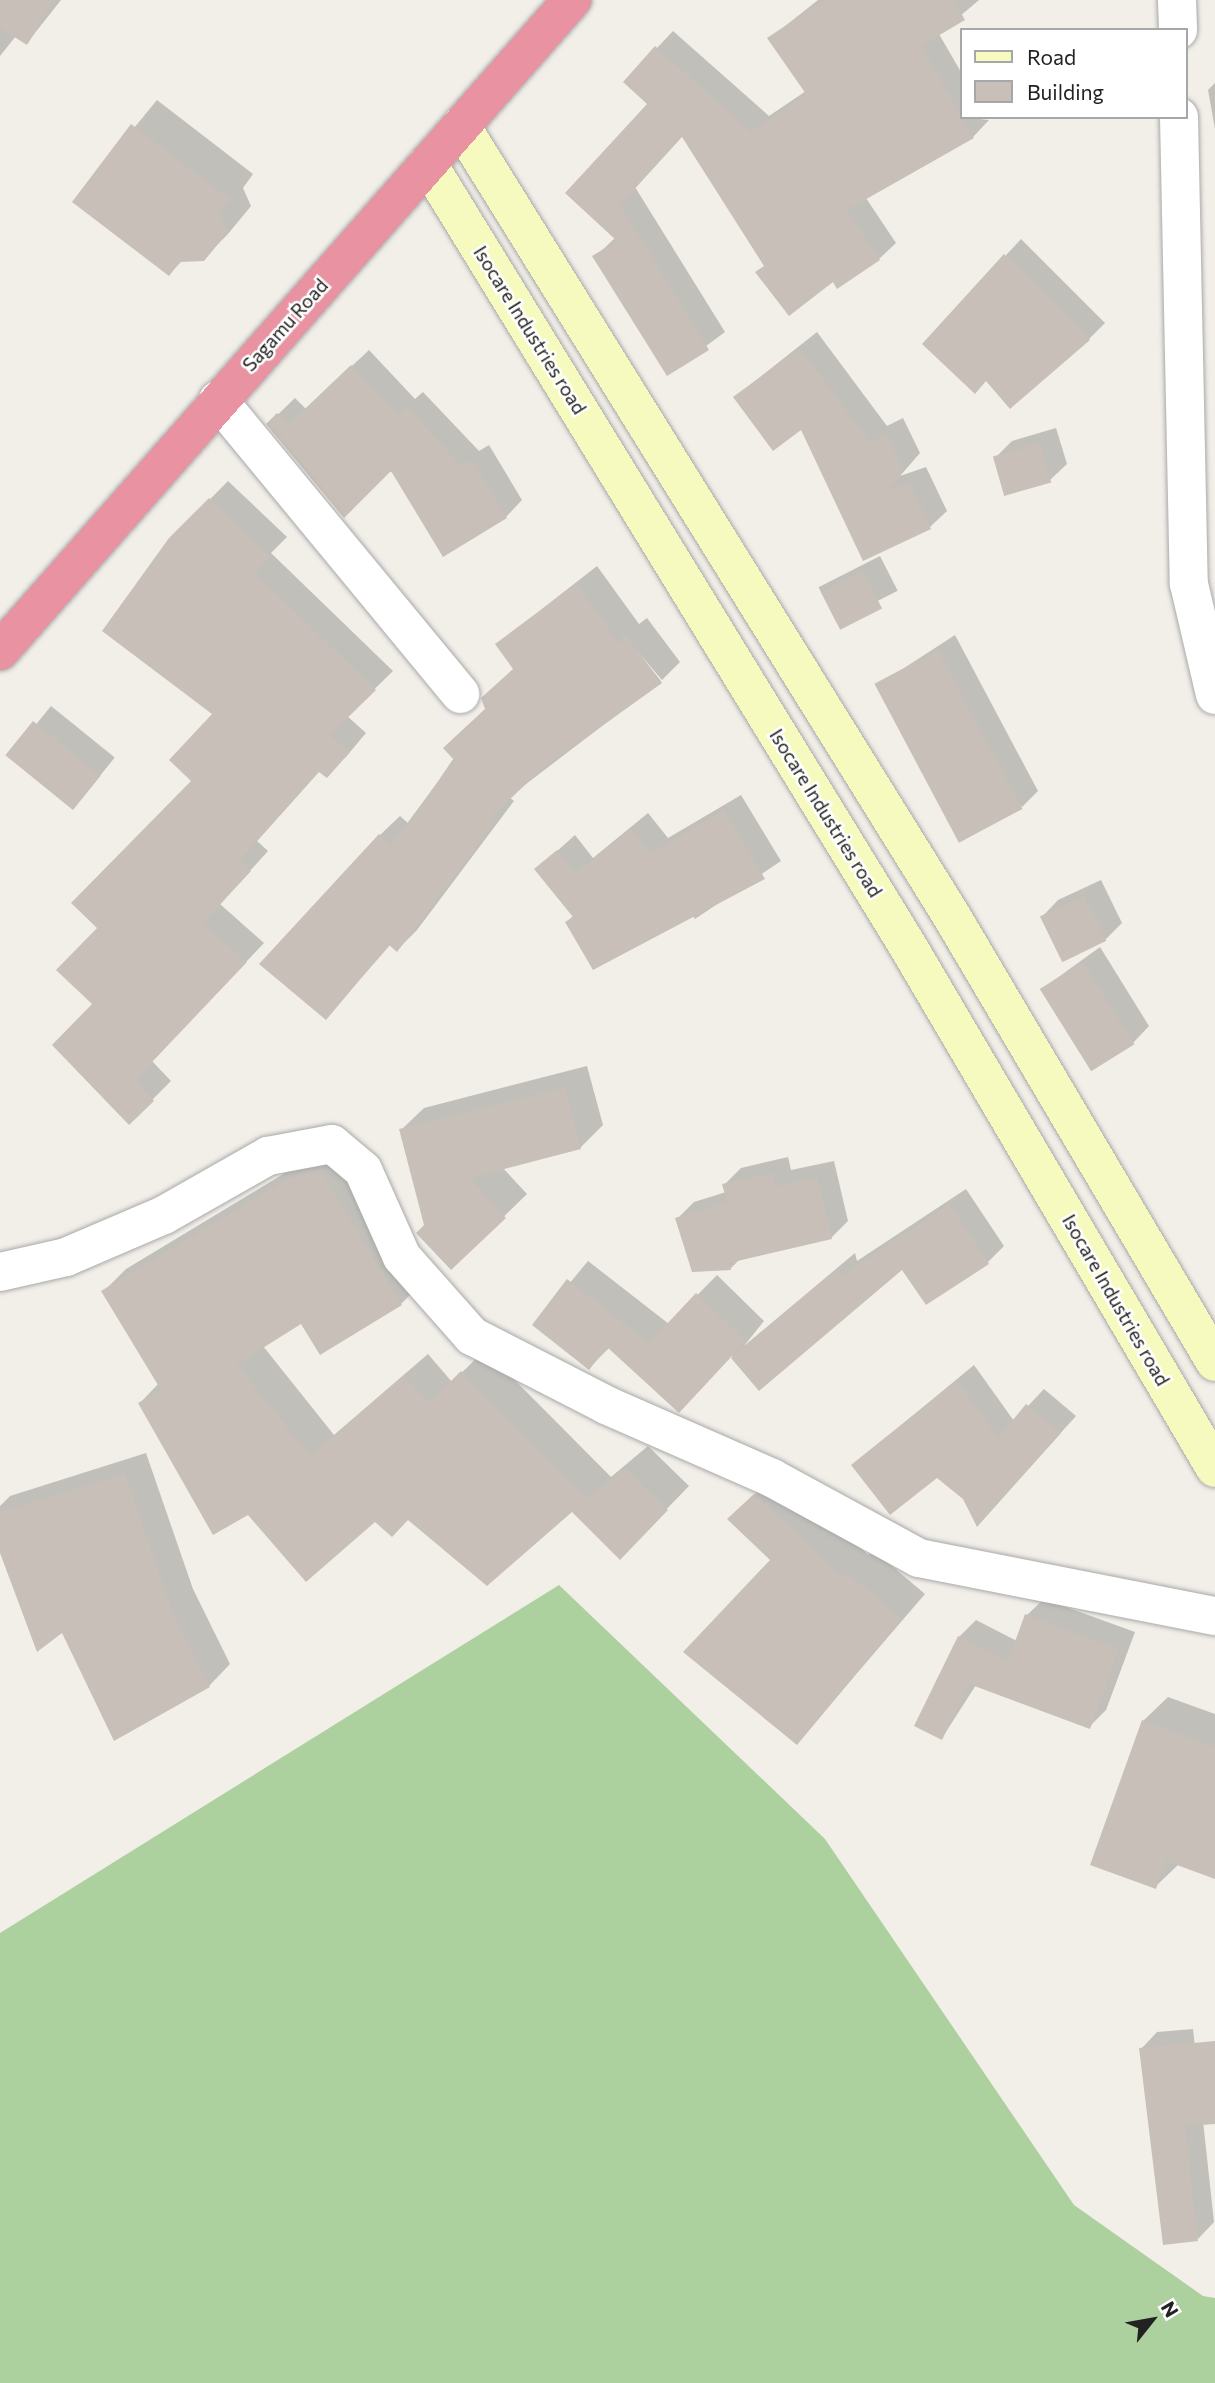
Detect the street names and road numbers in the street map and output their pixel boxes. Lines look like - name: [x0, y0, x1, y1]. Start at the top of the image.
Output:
- street label: Isocare Industries road: [469, 242, 591, 418]
- street label: Sagamu Road: [238, 274, 332, 376]
- street label: Isocare Industries road: [765, 725, 887, 901]
- street label: Isocare Industries road: [1058, 1210, 1174, 1390]

